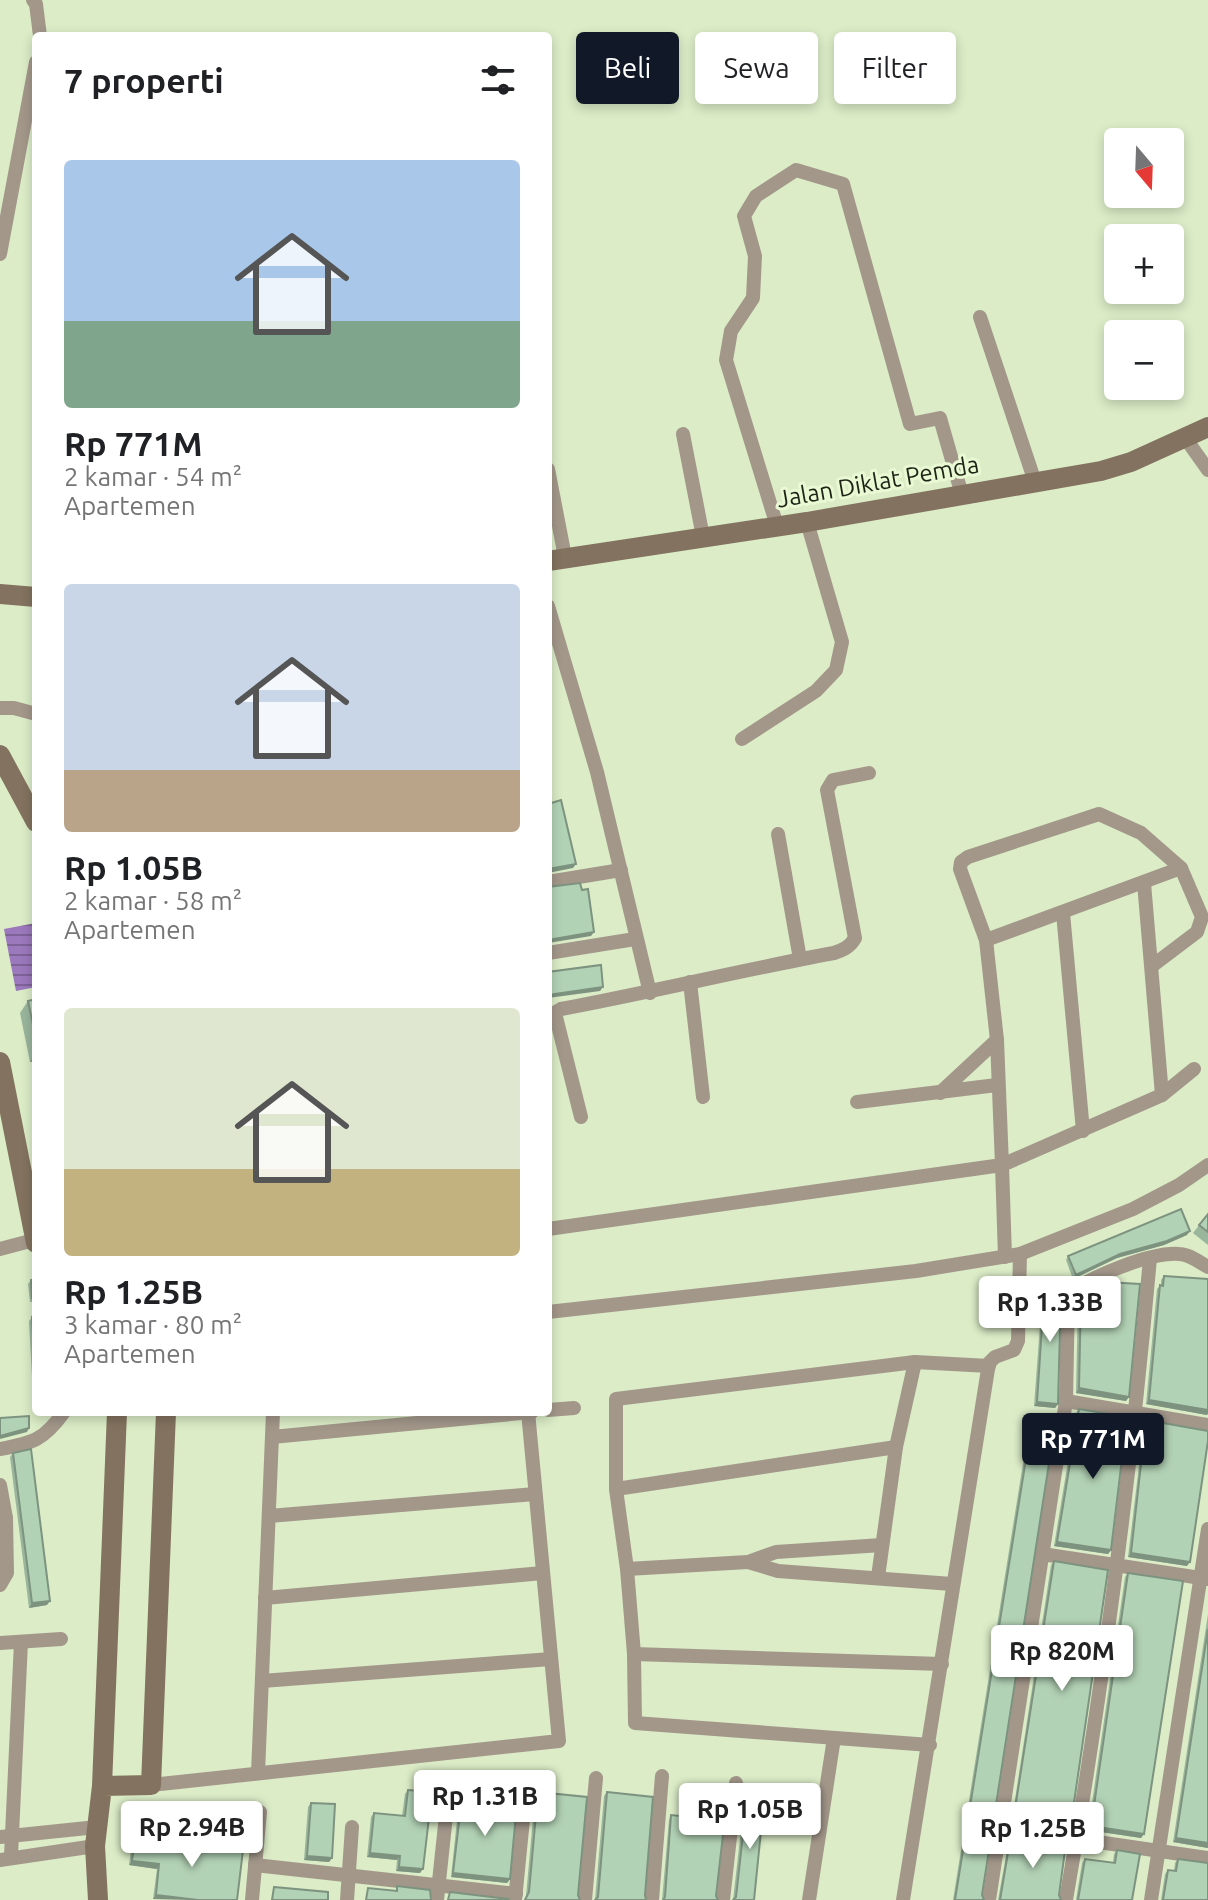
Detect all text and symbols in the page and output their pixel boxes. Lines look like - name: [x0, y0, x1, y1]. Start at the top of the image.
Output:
- chip: Beli: [576, 32, 679, 104]
- chip: Sewa: [695, 32, 818, 104]
- chip: Filter: [834, 32, 956, 104]
- icon: filters: [476, 58, 520, 102]
- text: 7 properti: [64, 61, 224, 99]
- north arrow: [1104, 128, 1184, 208]
- map controls: [1104, 128, 1184, 400]
- icon: home: [220, 212, 364, 356]
- button: +: [1104, 224, 1184, 304]
- button: −: [1104, 320, 1184, 400]
- text: Rp 771M: [64, 424, 203, 462]
- street label: Jalan Diklat Pemda: [775, 450, 981, 513]
- text: 2 kamar · 54 m²: [64, 462, 242, 491]
- text: Apartemen: [64, 491, 195, 520]
- icon: home: [220, 636, 364, 780]
- text: Rp 1.05B: [64, 848, 203, 886]
- text: 2 kamar · 58 m²: [64, 886, 242, 915]
- text: Apartemen: [64, 915, 195, 944]
- icon: home: [220, 1060, 364, 1204]
- text: Rp 1.25B: [64, 1272, 203, 1310]
- pin: Rp 1.33B: [967, 1276, 1133, 1344]
- text: Rp 1.33B: [997, 1287, 1103, 1316]
- text: 3 kamar · 80 m²: [64, 1310, 242, 1339]
- text: Apartemen: [64, 1339, 195, 1368]
- pin: Rp 771M: [1019, 1413, 1167, 1481]
- text: Rp 771M: [1040, 1424, 1146, 1453]
- pin: Rp 820M: [988, 1625, 1136, 1693]
- text: Rp 820M: [1009, 1636, 1115, 1665]
- pin: Rp 1.31B: [402, 1770, 568, 1838]
- text: Rp 1.31B: [432, 1781, 538, 1810]
- pin: Rp 1.05B: [667, 1783, 833, 1851]
- text: Rp 1.05B: [697, 1794, 803, 1823]
- pin: Rp 2.94B: [109, 1801, 275, 1869]
- pin: Rp 1.25B: [950, 1802, 1116, 1870]
- text: Rp 2.94B: [139, 1812, 245, 1841]
- text: Rp 1.25B: [980, 1813, 1086, 1842]

